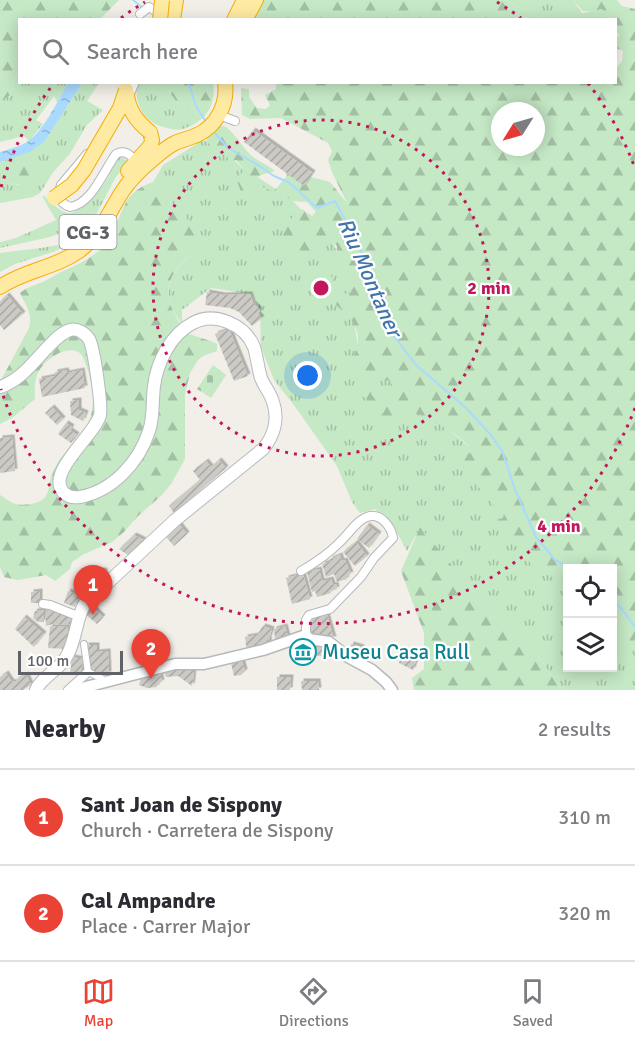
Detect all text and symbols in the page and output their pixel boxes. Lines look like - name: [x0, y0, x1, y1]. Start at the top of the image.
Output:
- search box: [18, 18, 617, 84]
- icon: search: [39, 35, 72, 68]
- text: Search here: [87, 38, 198, 65]
- north arrow: [491, 102, 545, 156]
- water label: Riu Montaner: [332, 213, 409, 343]
- road number: CG-3: [60, 215, 116, 249]
- text: 2 min: [467, 277, 511, 299]
- centre of rings: [311, 278, 331, 298]
- your location: [293, 361, 322, 390]
- text: 4 min: [537, 515, 581, 537]
- map controls: [563, 564, 617, 672]
- button: locate: [563, 564, 617, 618]
- pin: 1: [74, 566, 112, 615]
- button: layers: [563, 618, 617, 672]
- pin: 2: [132, 630, 170, 679]
- museum icon: Museu Casa Rull: [288, 637, 318, 667]
- place label: Museu Casa Rull: [322, 639, 470, 665]
- scale bar: [18, 648, 123, 676]
- text: 100 m: [27, 651, 69, 671]
- text: Nearby: [24, 713, 105, 745]
- text: 2 results: [538, 717, 611, 742]
- text: Sant Joan de Sispony: [81, 791, 282, 818]
- text: 1: [38, 805, 49, 830]
- text: 310 m: [558, 805, 611, 830]
- text: Church · Carretera de Sispony: [81, 818, 333, 843]
- text: Cal Ampandre: [81, 887, 216, 914]
- text: 2: [38, 901, 49, 926]
- text: 320 m: [558, 901, 611, 926]
- text: Place · Carrer Major: [81, 914, 250, 939]
- tab: Map: [82, 975, 115, 1031]
- tab: Directions: [279, 975, 349, 1031]
- tab: Saved: [513, 975, 553, 1031]

